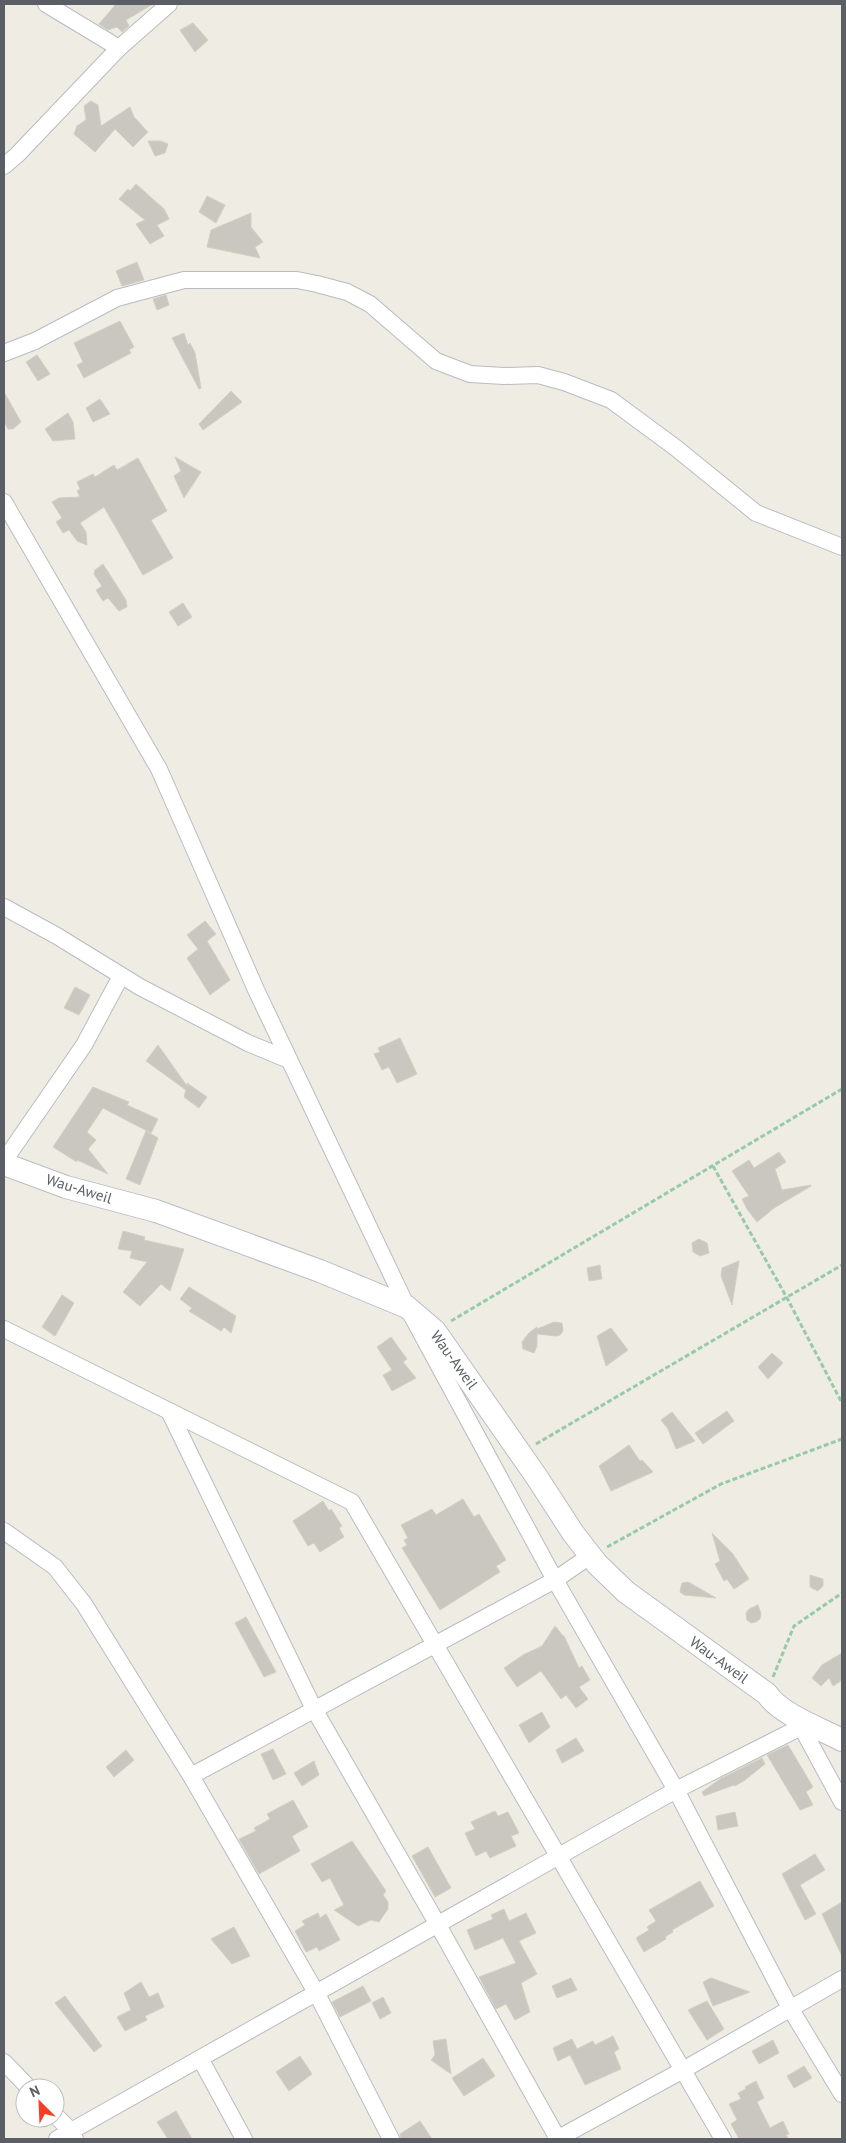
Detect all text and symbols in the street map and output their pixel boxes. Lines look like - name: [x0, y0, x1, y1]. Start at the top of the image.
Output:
- street label: Wau-Aweil: [44, 1169, 115, 1208]
- street label: Wau-Aweil: [427, 1327, 482, 1393]
- street label: Wau-Aweil: [686, 1632, 753, 1688]
- north arrow: [15, 2078, 65, 2128]
- text: N: [27, 2081, 43, 2101]

